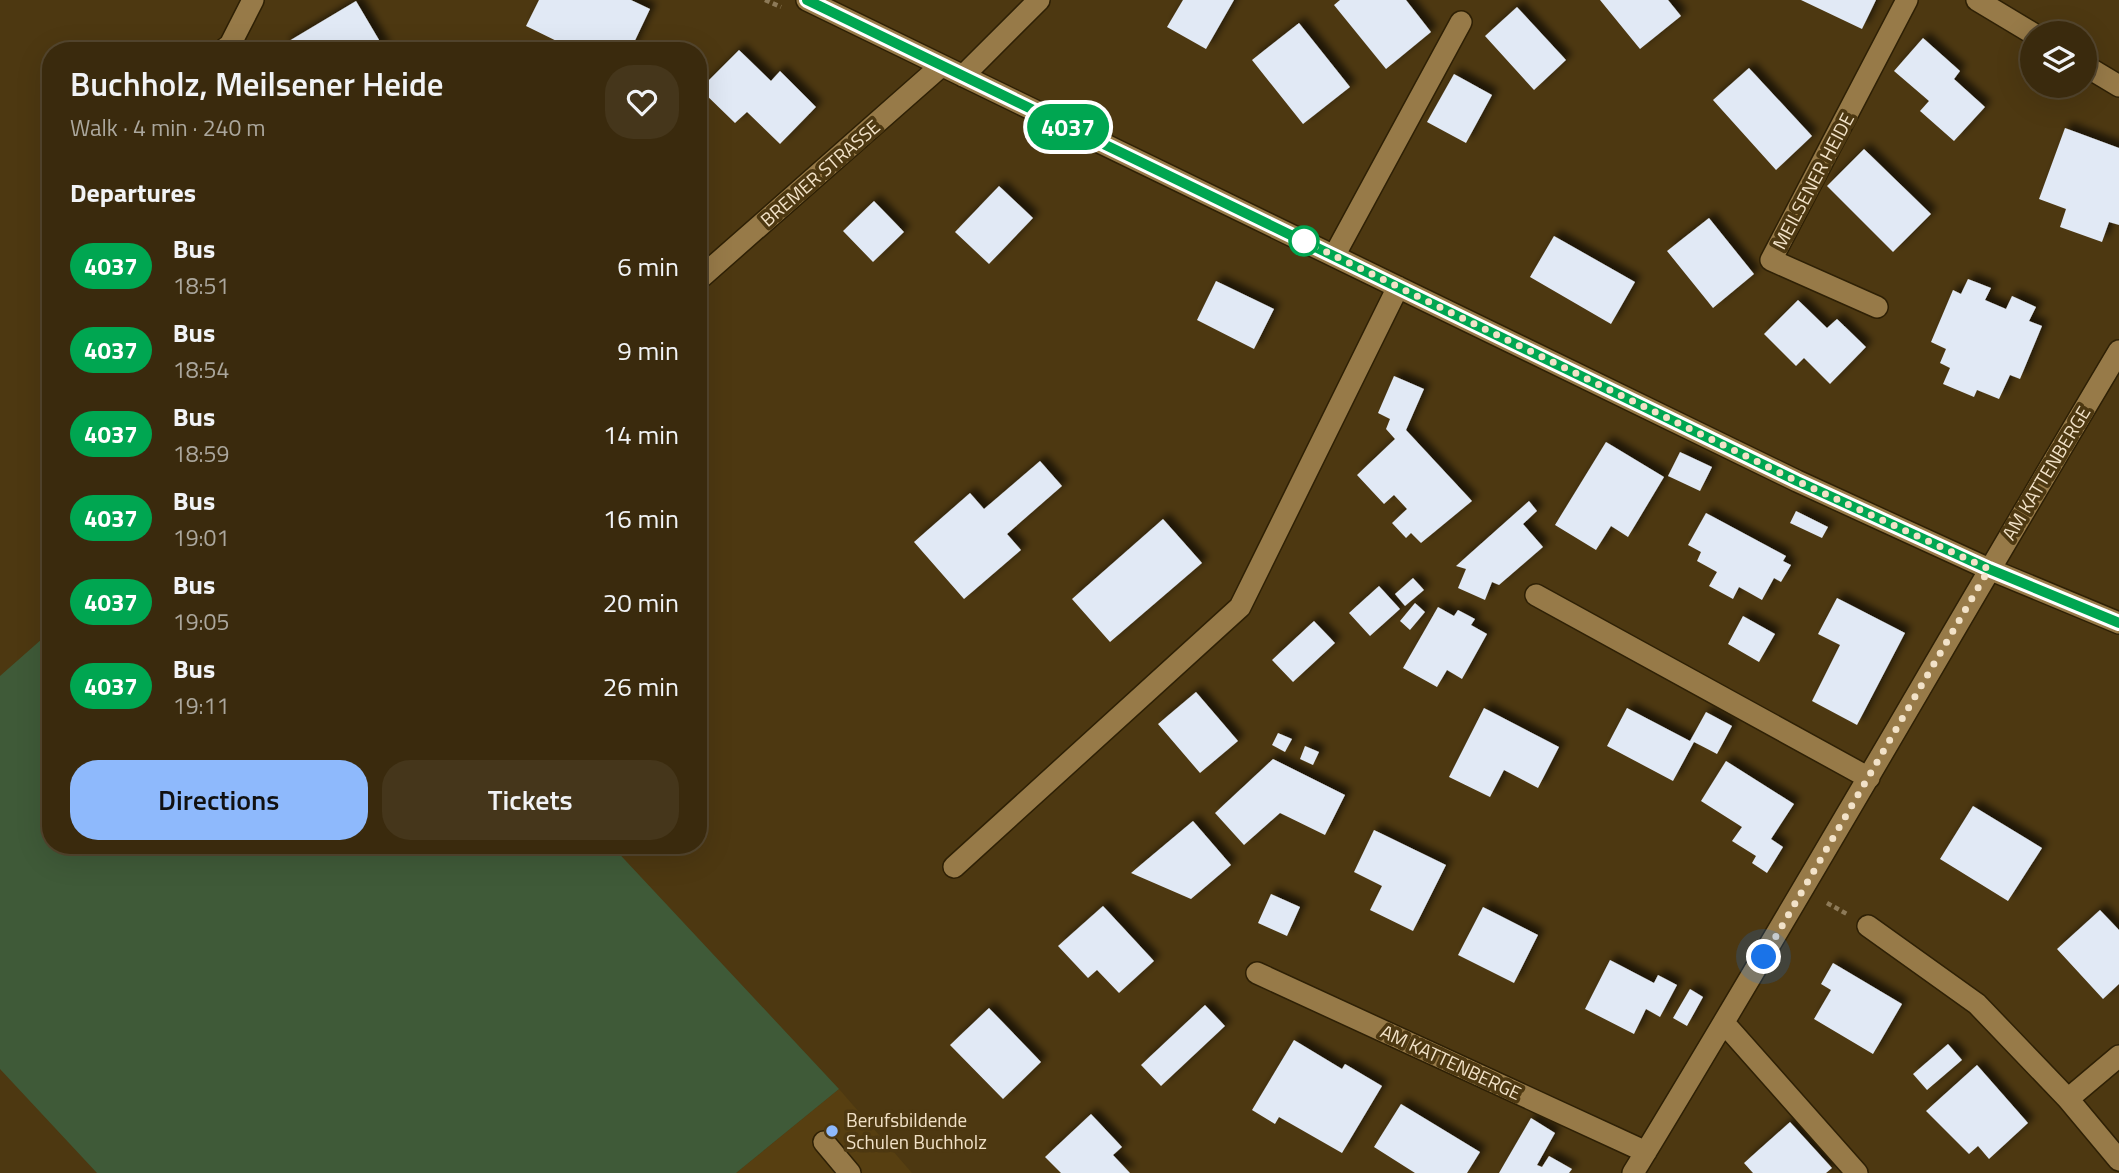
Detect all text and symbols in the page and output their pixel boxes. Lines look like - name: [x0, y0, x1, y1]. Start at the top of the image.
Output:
- map controls: [2020, 21, 2097, 98]
- button: layers: [2020, 21, 2097, 98]
- text: Buchholz, Meilsener Heide: [70, 59, 443, 109]
- button: heart: [605, 65, 679, 139]
- line badge: 4037: [1019, 104, 1117, 150]
- street label: MEILSENER HEIDE: [1764, 107, 1861, 254]
- text: 4037: [1041, 109, 1095, 145]
- text: Walk · 4 min · 240 m: [70, 110, 266, 145]
- street label: BREMER STRASSE: [753, 112, 886, 233]
- text: Departures: [70, 173, 196, 212]
- unlabelled marker: [1289, 226, 1319, 256]
- text: Bus: [173, 229, 215, 268]
- text: 6 min: [617, 247, 679, 286]
- text: 4037: [84, 248, 138, 284]
- text: 18:51: [173, 268, 229, 303]
- text: Bus: [173, 313, 215, 352]
- text: 9 min: [617, 331, 679, 370]
- text: 4037: [84, 332, 138, 368]
- text: 18:54: [173, 352, 229, 387]
- text: Bus: [173, 397, 215, 436]
- street label: AM KATTENBERGE: [1994, 400, 2097, 545]
- text: 14 min: [603, 415, 679, 454]
- text: 4037: [84, 416, 138, 452]
- text: 18:59: [173, 436, 229, 471]
- text: Bus: [173, 481, 215, 520]
- text: 16 min: [603, 499, 679, 538]
- text: 4037: [84, 500, 138, 536]
- text: 19:01: [173, 520, 229, 555]
- text: Bus: [173, 565, 215, 604]
- text: 20 min: [603, 583, 679, 622]
- text: 4037: [84, 584, 138, 620]
- text: 19:05: [173, 604, 229, 639]
- text: Bus: [173, 649, 215, 688]
- text: 26 min: [603, 667, 679, 706]
- text: 4037: [84, 668, 138, 704]
- text: 19:11: [173, 688, 229, 723]
- button: Directions: [70, 760, 368, 840]
- button: Tickets: [382, 760, 679, 840]
- your location: [1746, 939, 1781, 974]
- street label: AM KATTENBERGE: [1376, 1016, 1526, 1107]
- place label: Berufsbildende Schulen Buchholz: [846, 1105, 987, 1156]
- marker: Berufsbildende Schulen Buchholz: [824, 1123, 840, 1139]

